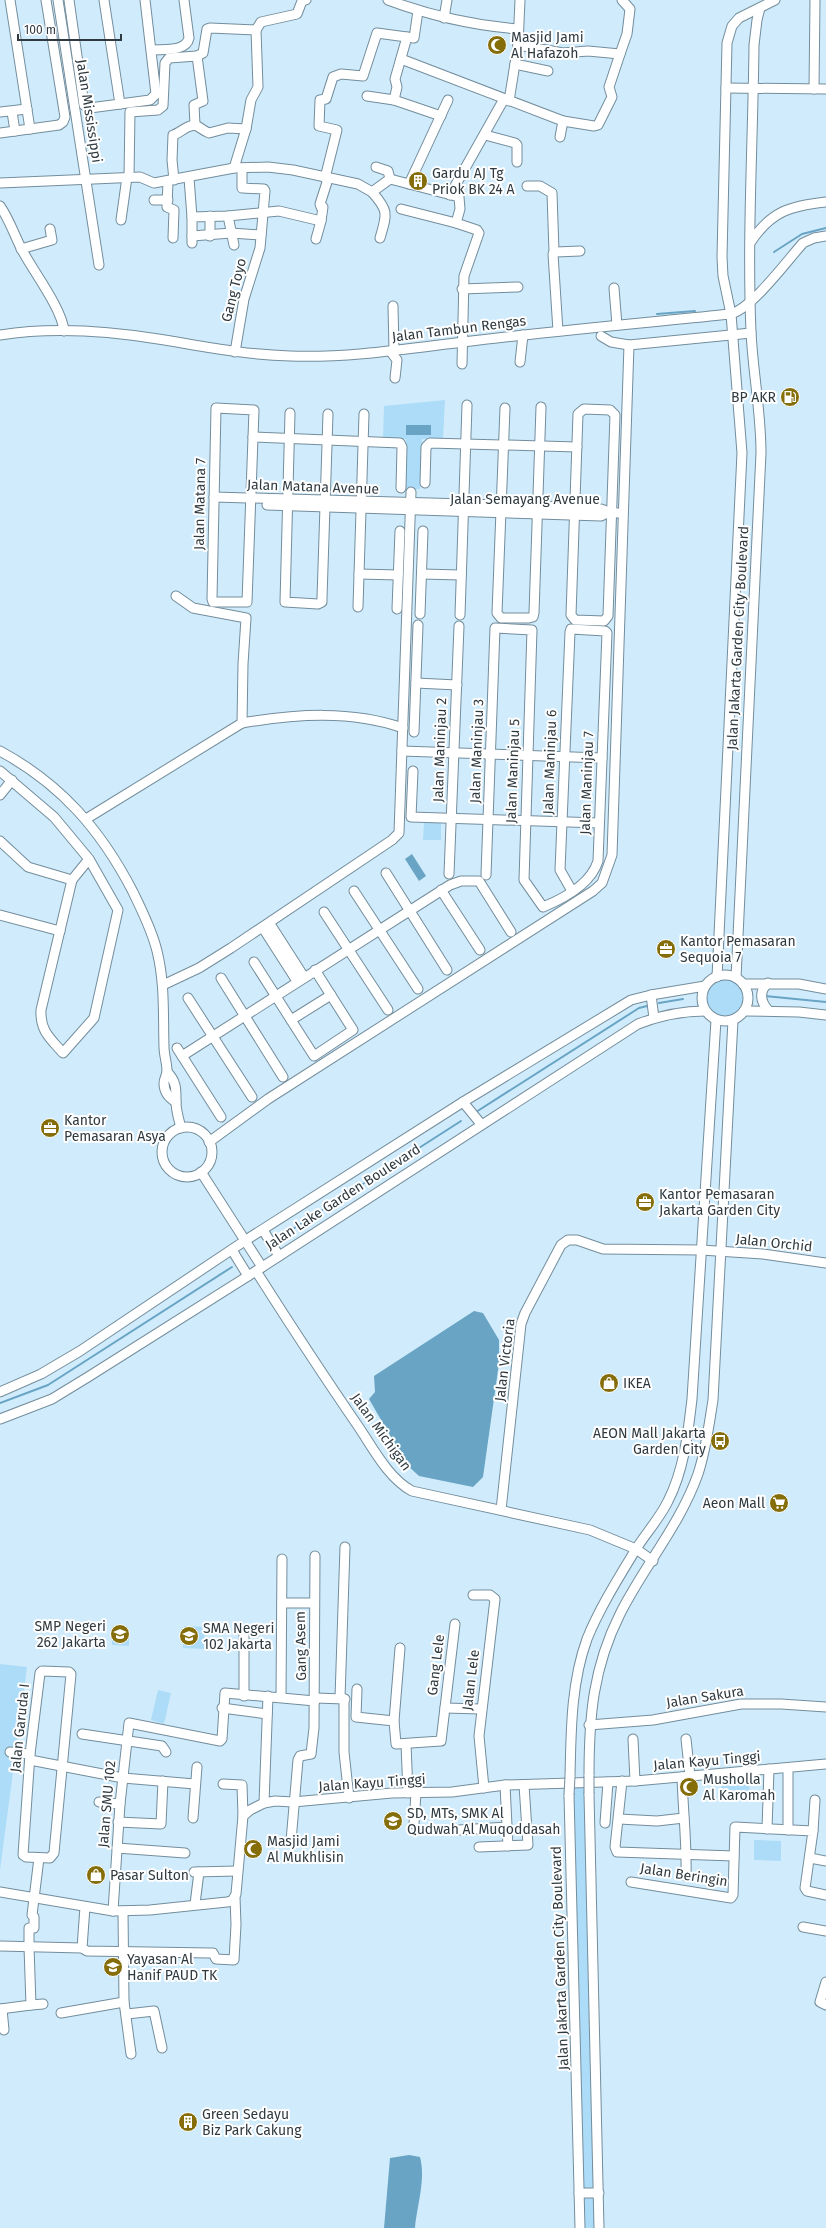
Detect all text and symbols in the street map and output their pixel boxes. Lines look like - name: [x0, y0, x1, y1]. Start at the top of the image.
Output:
- scale bar: [18, 16, 121, 42]
- text: 100 m: [24, 23, 56, 37]
- place label: Masjid Jami Al Hafazoh: [511, 29, 584, 62]
- mosque icon: Masjid Jami Al Hafazoh: [486, 34, 508, 56]
- street label: Jalan Mississippi: [72, 58, 106, 164]
- place label: Gardu AJ Tg Priok BK 24 A: [432, 165, 514, 198]
- building icon: Gardu AJ Tg Priok BK 24 A: [407, 170, 429, 192]
- street label: Gang Toyo: [218, 256, 250, 324]
- street label: Jalan Tambun Rengas: [391, 312, 527, 346]
- fuel station icon: BP AKR: [779, 386, 801, 408]
- place label: BP AKR: [731, 389, 777, 406]
- street label: Jalan Matana 7: [191, 458, 209, 550]
- street label: Jalan Matana Avenue: [247, 476, 379, 498]
- street label: Jalan Semayang Avenue: [450, 491, 600, 508]
- street label: Jalan Jakarta Garden City Boulevard: [724, 526, 752, 750]
- street label: Jalan Maninjau 2: [430, 697, 450, 803]
- street label: Jalan Maninjau 3: [467, 698, 487, 804]
- street label: Jalan Maninjau 6: [540, 709, 560, 815]
- street label: Jalan Maninjau 5: [503, 718, 523, 824]
- street label: Jalan Maninjau 7: [577, 731, 597, 835]
- place label: Kantor Pemasaran Sequoia 7: [680, 933, 796, 966]
- office icon: Kantor Pemasaran Sequoia 7: [655, 938, 677, 960]
- place label: Kantor Pemasaran Asya: [64, 1112, 166, 1145]
- office icon: Kantor Pemasaran Asya: [39, 1117, 61, 1139]
- street label: Jalan Lake Garden Boulevard: [262, 1140, 424, 1254]
- place label: Kantor Pemasaran Jakarta Garden City: [659, 1186, 780, 1219]
- office icon: Kantor Pemasaran Jakarta Garden City: [634, 1191, 656, 1213]
- street label: Jalan Orchid: [735, 1231, 813, 1255]
- street label: Jalan Victoria: [491, 1317, 519, 1403]
- shop icon: IKEA: [598, 1372, 620, 1394]
- place label: IKEA: [623, 1375, 651, 1392]
- street label: Jalan Michigan: [347, 1390, 415, 1474]
- place label: AEON Mall Jakarta Garden City: [593, 1425, 706, 1458]
- bus stop icon: AEON Mall Jakarta Garden City: [709, 1430, 731, 1452]
- supermarket icon: Aeon Mall: [768, 1492, 790, 1514]
- place label: Aeon Mall: [703, 1495, 765, 1512]
- street label: Gang Asem: [292, 1611, 310, 1681]
- place label: SMP Negeri 262 Jakarta: [35, 1618, 106, 1651]
- place label: SMA Negeri 102 Jakarta: [203, 1620, 274, 1653]
- school or university icon: SMP Negeri 262 Jakarta: [109, 1623, 131, 1645]
- school or university icon: SMA Negeri 102 Jakarta: [178, 1625, 200, 1647]
- street label: Gang Lele: [424, 1633, 448, 1697]
- street label: Jalan Lele: [459, 1649, 483, 1711]
- street label: Jalan Sakura: [665, 1682, 745, 1712]
- street label: Jalan Garuda I: [7, 1683, 33, 1773]
- street label: Jalan Kayu Tinggi: [653, 1748, 761, 1774]
- street label: Jalan SMU 102: [95, 1760, 119, 1848]
- street label: Jalan Kayu Tinggi: [318, 1771, 426, 1795]
- place label: Musholla Al Karomah: [703, 1771, 776, 1804]
- mosque icon: Musholla Al Karomah: [678, 1776, 700, 1798]
- place label: SD, MTs, SMK Al Qudwah Al Muqoddasah: [407, 1805, 560, 1838]
- school or university icon: SD, MTs, SMK Al Qudwah Al Muqoddasah: [382, 1810, 404, 1832]
- place label: Masjid Jami Al Mukhlisin: [267, 1833, 344, 1866]
- mosque icon: Masjid Jami Al Mukhlisin: [242, 1838, 264, 1860]
- street label: Jalan Jakarta Garden City Boulevard: [548, 1846, 572, 2070]
- street label: Jalan Beringin: [639, 1860, 729, 1890]
- shop icon: Pasar Sulton: [85, 1864, 107, 1886]
- place label: Pasar Sulton: [110, 1867, 189, 1884]
- place label: Yayasan Al Hanif PAUD TK: [127, 1951, 218, 1984]
- school or university icon: Yayasan Al Hanif PAUD TK: [102, 1956, 124, 1978]
- place label: Green Sedayu Biz Park Cakung: [202, 2106, 302, 2139]
- building icon: Green Sedayu Biz Park Cakung: [177, 2111, 199, 2133]

